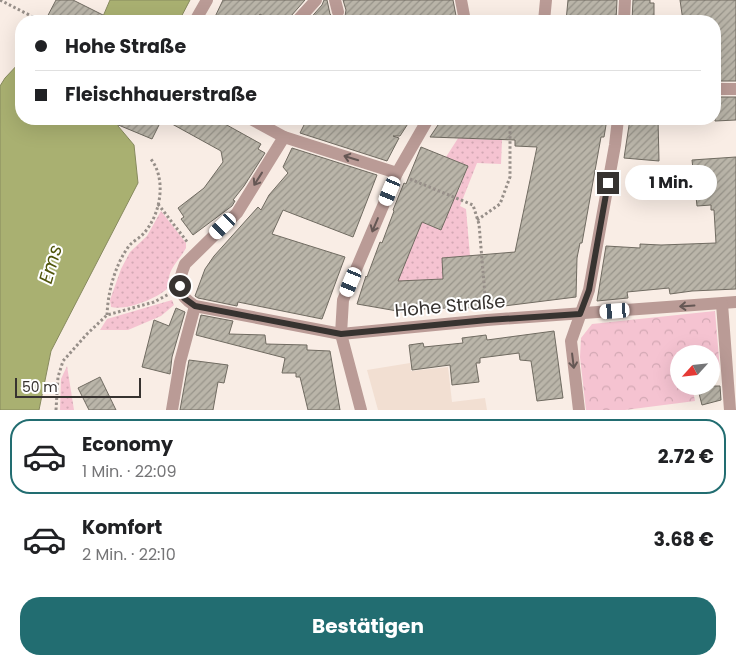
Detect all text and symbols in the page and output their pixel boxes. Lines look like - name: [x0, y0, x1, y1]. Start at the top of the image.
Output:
- text: Hohe Straße: [65, 33, 186, 60]
- text: Fleischhauerstraße: [65, 81, 257, 108]
- one-way arrow: [343, 153, 359, 163]
- callout: 1 Min.: [626, 166, 718, 200]
- one-way arrow: [253, 171, 263, 185]
- text: 1 Min.: [649, 171, 693, 194]
- route end: [597, 172, 619, 194]
- car: [377, 174, 402, 208]
- car: [206, 210, 239, 242]
- one-way arrow: [370, 217, 380, 232]
- water label: Ems: [32, 242, 69, 287]
- car: [338, 265, 363, 299]
- route start: [169, 275, 191, 297]
- street label: Hohe Straße: [394, 288, 506, 323]
- car: [599, 302, 630, 320]
- one-way arrow: [680, 302, 696, 311]
- north arrow: [670, 345, 720, 395]
- map controls: [670, 345, 720, 395]
- one-way arrow: [568, 353, 578, 369]
- scale bar: [15, 375, 141, 398]
- text: 50 m: [22, 377, 58, 397]
- text: Economy: [82, 431, 173, 458]
- icon: car: [22, 434, 67, 479]
- text: 2.72 €: [658, 443, 714, 470]
- text: 1 Min. · 22:09: [82, 460, 177, 483]
- text: Komfort: [82, 514, 162, 541]
- icon: car: [22, 517, 67, 562]
- text: 3.68 €: [654, 526, 714, 553]
- text: 2 Min. · 22:10: [82, 543, 176, 566]
- button: Bestätigen: [20, 597, 716, 655]

